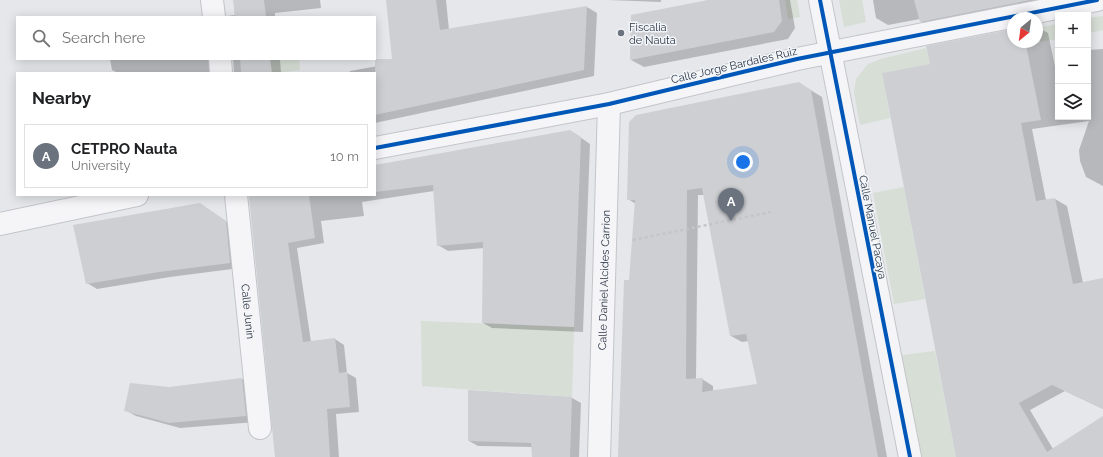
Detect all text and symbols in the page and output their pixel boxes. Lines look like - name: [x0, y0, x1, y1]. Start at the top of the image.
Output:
- north arrow: [1007, 12, 1043, 48]
- map controls: [1055, 12, 1091, 120]
- button: +: [1055, 12, 1091, 48]
- search box: [16, 16, 376, 60]
- place label: Fiscalia de Nauta: [629, 21, 676, 47]
- icon: search: [30, 27, 52, 49]
- marker: Fiscalia de Nauta: [616, 28, 626, 38]
- text: Search here: [62, 29, 145, 47]
- street label: Calle Jorge Bardales Ruiz: [670, 45, 799, 86]
- button: −: [1055, 48, 1091, 84]
- button: layers: [1055, 84, 1091, 120]
- text: Nearby: [32, 88, 91, 108]
- text: CETPRO Nauta: [71, 140, 177, 158]
- text: A: [42, 149, 50, 164]
- text: 10 m: [330, 149, 359, 164]
- your location: [733, 152, 753, 172]
- text: University: [71, 158, 131, 173]
- street label: Calle Manuel Pacaya: [856, 174, 889, 280]
- pin: A: [718, 188, 744, 221]
- street label: Calle Daniel Alcides Carrion: [596, 210, 613, 350]
- street label: Calle Junin: [238, 283, 257, 340]

